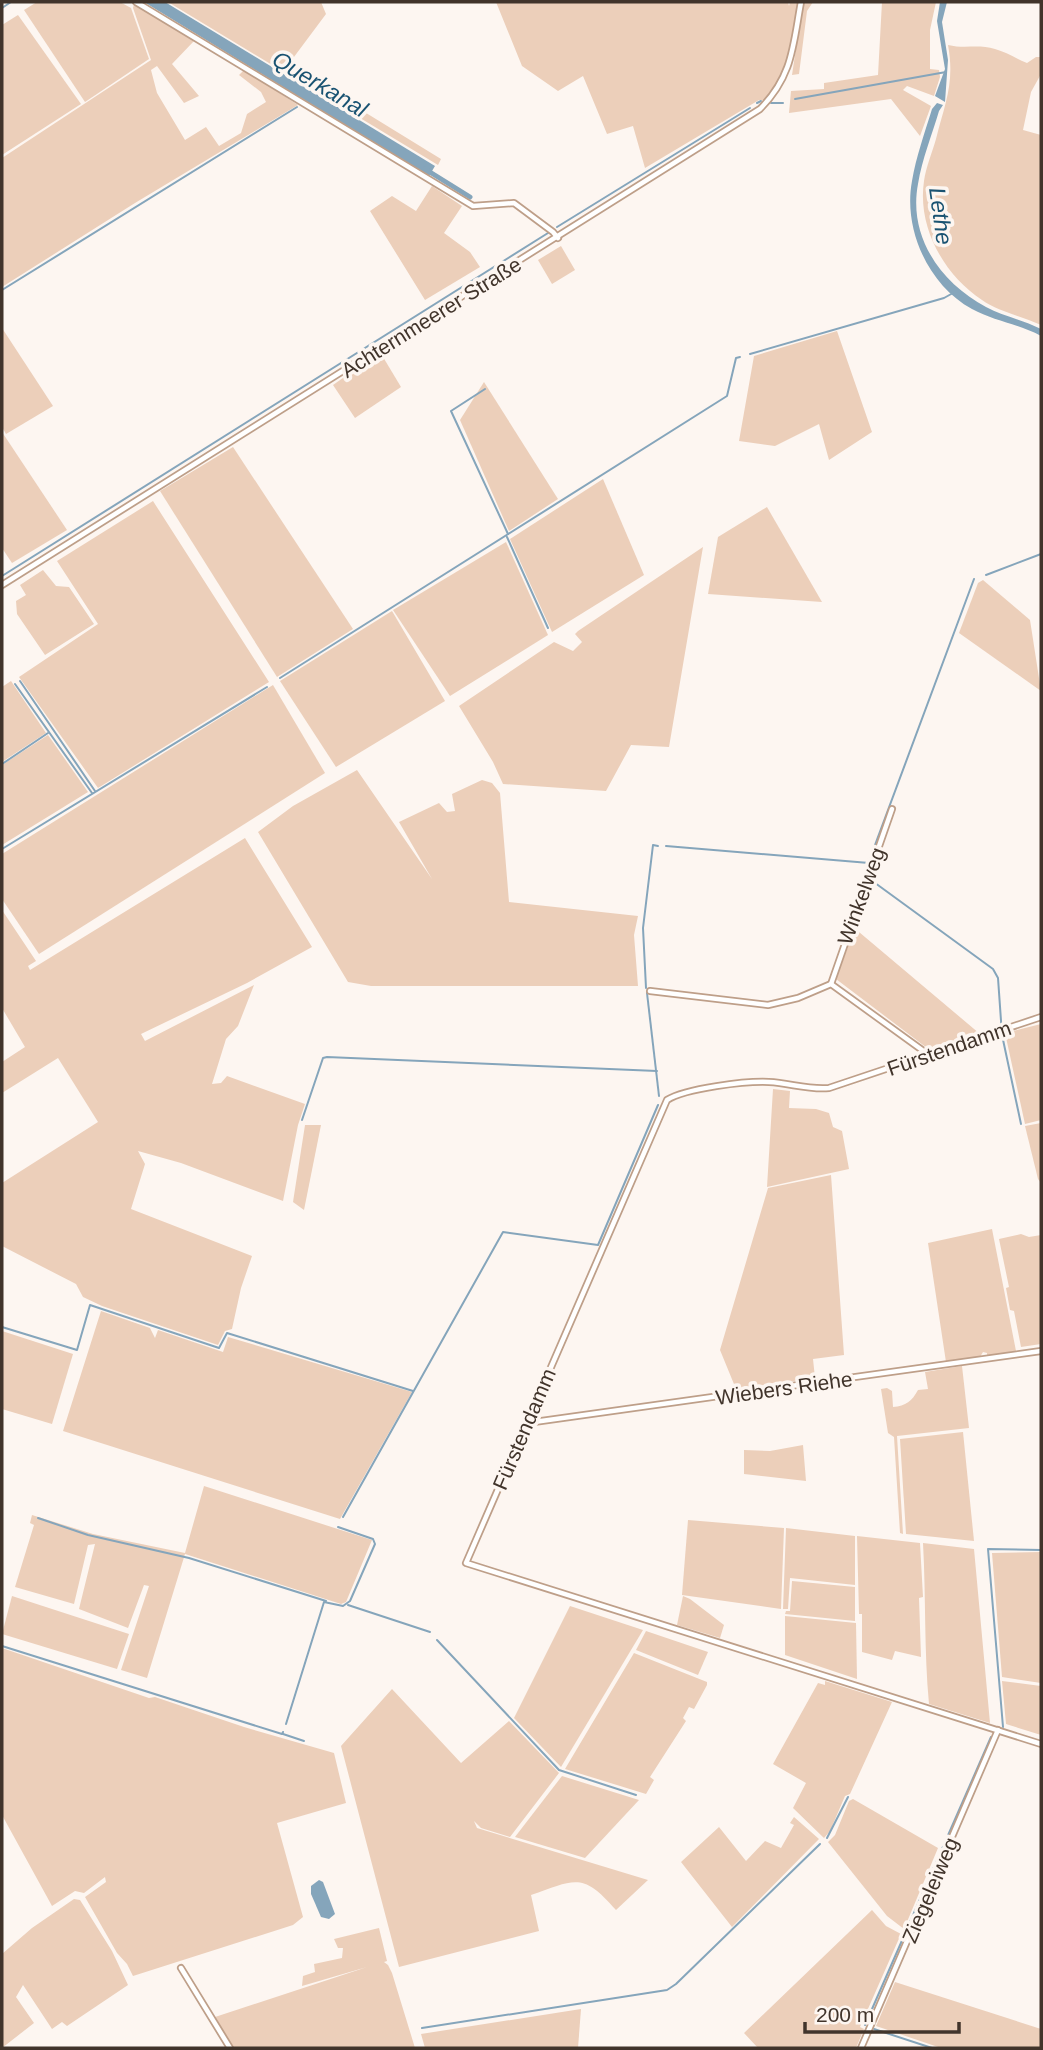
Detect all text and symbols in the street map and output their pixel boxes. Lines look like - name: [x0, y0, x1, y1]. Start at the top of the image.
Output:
- water label: Querkanal: [268, 46, 373, 123]
- water label: Lethe: [924, 186, 958, 246]
- street label: Achternmeerer Straße: [337, 252, 525, 382]
- street label: Winkelweg: [833, 844, 889, 948]
- street label: Fürstendamm: [884, 1016, 1014, 1080]
- street label: Fürstendamm: [488, 1365, 560, 1493]
- street label: Wiebers Riehe: [714, 1367, 854, 1409]
- street label: Ziegeleiweg: [898, 1834, 962, 1946]
- scale bar: [805, 1990, 959, 2034]
- text: 200 m: [816, 2003, 874, 2026]

